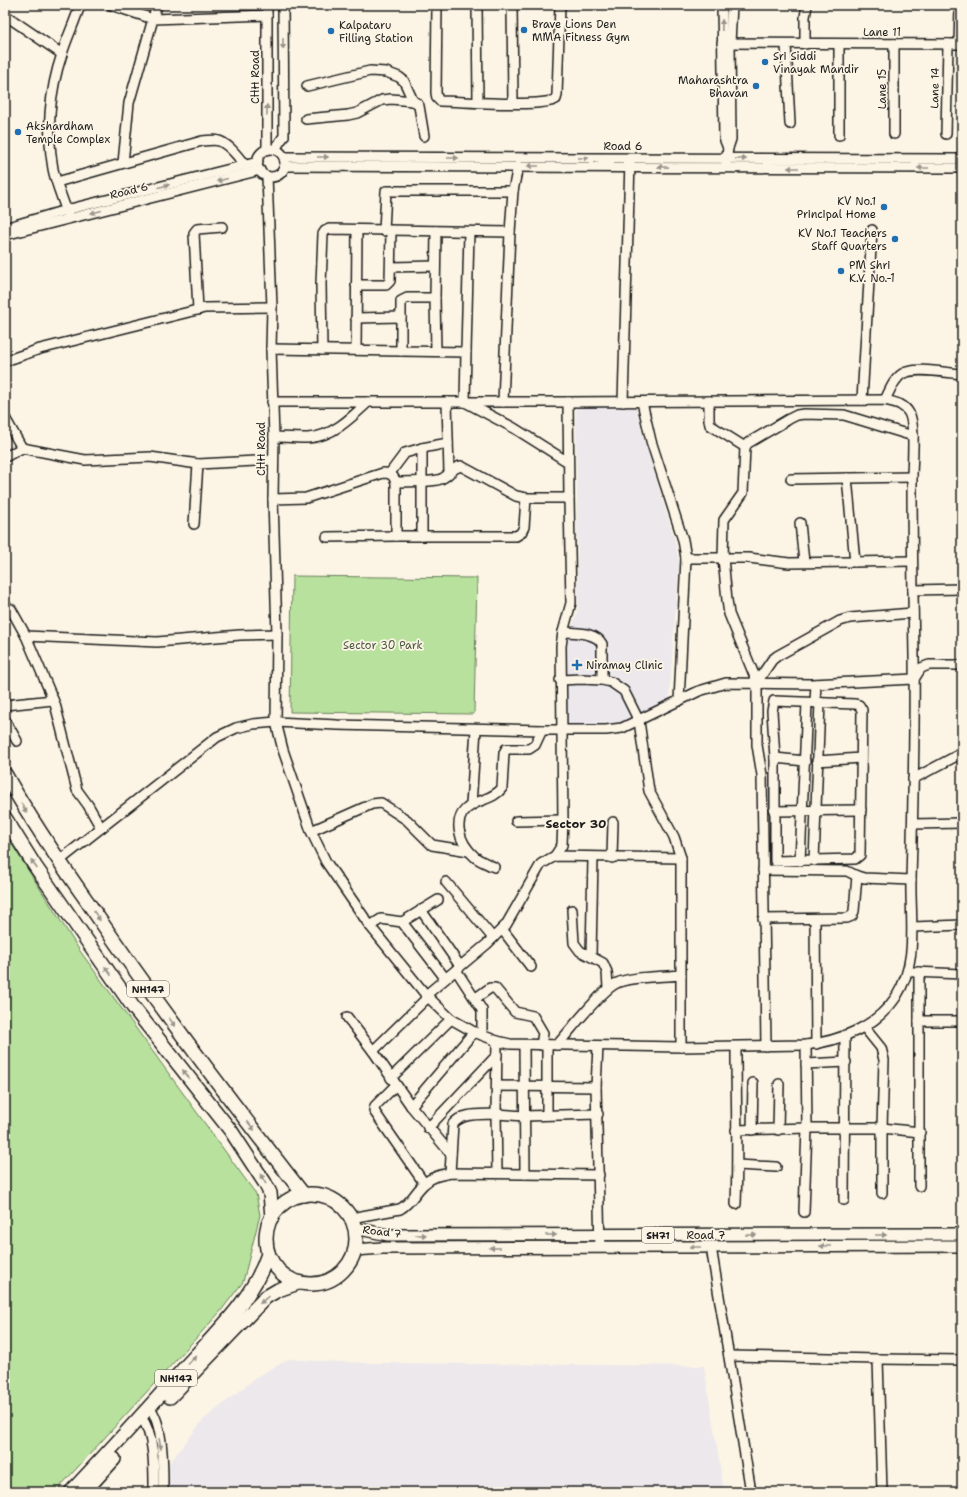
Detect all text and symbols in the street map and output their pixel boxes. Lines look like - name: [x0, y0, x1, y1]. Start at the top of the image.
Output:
- place label: Brave Lions Den MMA Fitness Gym: [532, 17, 630, 45]
- place label: Kalpataru Filling Station: [339, 18, 413, 46]
- one-way arrow: [719, 18, 725, 31]
- marker: Brave Lions Den MMA Fitness Gym: [519, 25, 529, 35]
- street label: Lane 11: [863, 25, 901, 40]
- marker: Kalpataru Filling Station: [326, 26, 336, 36]
- one-way arrow: [280, 38, 286, 51]
- place label: Sri Siddi Vinayak Mandir: [773, 49, 859, 77]
- street label: CHH Road: [248, 50, 263, 104]
- marker: Sri Siddi Vinayak Mandir: [760, 57, 770, 67]
- street label: Lane 14: [927, 67, 943, 109]
- street label: Lane 15: [875, 68, 890, 109]
- place label: Maharashtra Bhavan: [678, 73, 748, 101]
- marker: Maharashtra Bhavan: [751, 81, 761, 91]
- one-way arrow: [264, 103, 270, 116]
- place label: Akshardham Temple Complex: [26, 119, 111, 147]
- marker: Akshardham Temple Complex: [13, 127, 23, 137]
- street label: Road 6: [603, 139, 643, 154]
- one-way arrow: [317, 154, 330, 160]
- one-way arrow: [447, 155, 460, 161]
- one-way arrow: [577, 155, 590, 161]
- one-way arrow: [735, 156, 748, 162]
- one-way arrow: [526, 163, 539, 169]
- one-way arrow: [656, 164, 669, 170]
- one-way arrow: [786, 165, 799, 171]
- one-way arrow: [916, 165, 929, 171]
- one-way arrow: [216, 177, 228, 183]
- street label: Road 6: [108, 179, 150, 203]
- one-way arrow: [158, 182, 171, 188]
- place label: KV No.1 Principal Home: [797, 194, 876, 222]
- marker: KV No.1 Principal Home: [879, 202, 889, 212]
- one-way arrow: [90, 209, 102, 215]
- place label: KV No.1 Teachers Staff Quarters: [798, 226, 887, 254]
- marker: KV No.1 Teachers Staff Quarters: [890, 234, 900, 244]
- place label: PM Shri K.V. No.-1: [849, 258, 895, 286]
- marker: PM Shri K.V. No.-1: [836, 266, 846, 276]
- street label: CHH Road: [254, 422, 269, 476]
- park label: Sector 30 Park: [343, 638, 423, 653]
- place label: Niramay Clinic: [586, 658, 663, 673]
- marker: Niramay Clinic: [571, 659, 583, 671]
- one-way arrow: [21, 802, 28, 814]
- district label: Sector 30: [546, 816, 606, 832]
- one-way arrow: [30, 859, 38, 869]
- one-way arrow: [93, 911, 101, 922]
- one-way arrow: [104, 966, 112, 976]
- road number: NH147: [127, 981, 169, 997]
- one-way arrow: [168, 1017, 176, 1028]
- one-way arrow: [182, 1069, 191, 1080]
- one-way arrow: [247, 1120, 255, 1131]
- one-way arrow: [259, 1173, 266, 1185]
- street label: Road 7: [362, 1222, 403, 1242]
- road number: SH71: [642, 1227, 674, 1243]
- street label: Road 7: [686, 1228, 726, 1243]
- one-way arrow: [415, 1232, 428, 1238]
- one-way arrow: [545, 1232, 558, 1238]
- one-way arrow: [745, 1232, 758, 1238]
- one-way arrow: [875, 1232, 888, 1238]
- one-way arrow: [818, 1243, 831, 1249]
- one-way arrow: [688, 1244, 701, 1250]
- one-way arrow: [488, 1245, 501, 1251]
- one-way arrow: [259, 1295, 269, 1304]
- one-way arrow: [187, 1355, 197, 1365]
- road number: NH147: [155, 1370, 197, 1386]
- one-way arrow: [158, 1438, 164, 1450]

